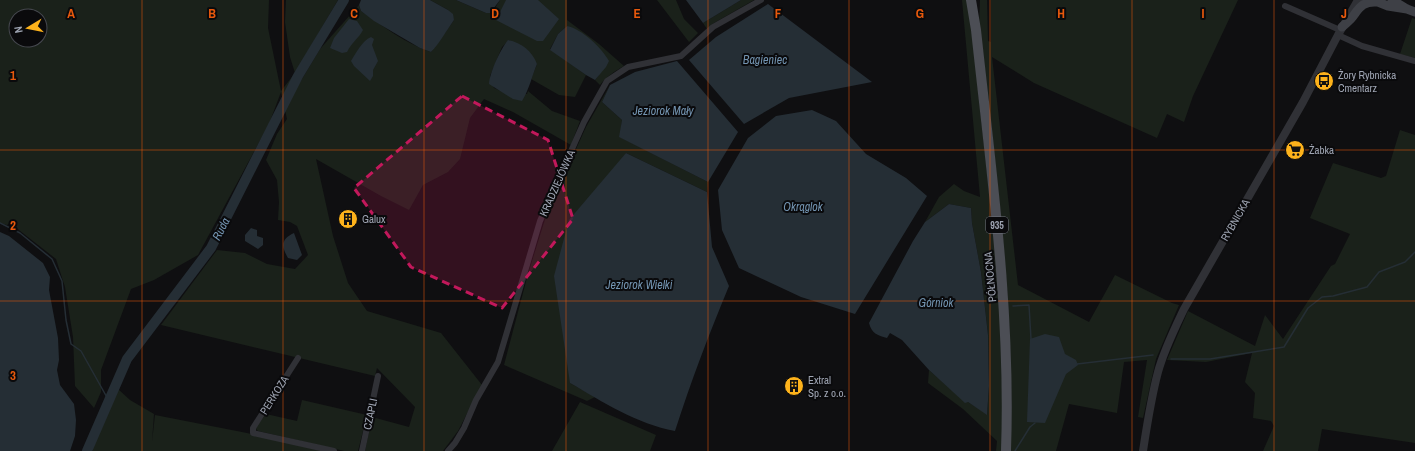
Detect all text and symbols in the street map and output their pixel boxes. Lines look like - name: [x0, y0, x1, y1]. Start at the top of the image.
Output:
- text: A: [67, 5, 75, 22]
- text: B: [208, 5, 216, 22]
- text: C: [350, 5, 358, 22]
- text: D: [491, 5, 499, 22]
- text: E: [633, 5, 641, 22]
- text: F: [775, 5, 782, 22]
- text: G: [916, 5, 924, 22]
- text: H: [1057, 5, 1065, 22]
- text: I: [1202, 5, 1205, 22]
- text: J: [1341, 5, 1347, 22]
- north arrow: [8, 8, 48, 48]
- text: N: [11, 25, 26, 34]
- water label: Bagieniec: [743, 52, 787, 68]
- text: 1: [10, 67, 16, 84]
- place label: Żory Rybnicka Cmentarz: [1338, 68, 1396, 95]
- bus stop icon: Żory Rybnicka Cmentarz: [1313, 70, 1335, 92]
- water label: Jeziorok Mały: [632, 103, 694, 119]
- supermarket icon: Żabka: [1284, 139, 1306, 161]
- place label: Żabka: [1309, 143, 1334, 157]
- street label: KRADZIEJÓWKA: [536, 147, 578, 218]
- street label: RYBNICKA: [1217, 196, 1253, 243]
- water label: Okrąglok: [783, 199, 824, 215]
- building icon: Galux: [337, 208, 359, 230]
- place label: Galux: [362, 212, 386, 226]
- water label: Ruda: [209, 214, 234, 243]
- text: 2: [10, 217, 16, 234]
- road number: 935: [986, 217, 1008, 233]
- street label: PÓŁNOCNA: [981, 250, 999, 303]
- water label: Jeziorok Wielki: [604, 277, 673, 293]
- water label: Górniok: [918, 295, 955, 311]
- text: 3: [10, 367, 16, 384]
- street label: PERKOZA: [257, 372, 292, 417]
- place label: Extral Sp. z o.o.: [808, 373, 846, 400]
- building icon: Extral Sp. z o.o.: [783, 375, 805, 397]
- street label: CZAPLI: [360, 397, 380, 431]

